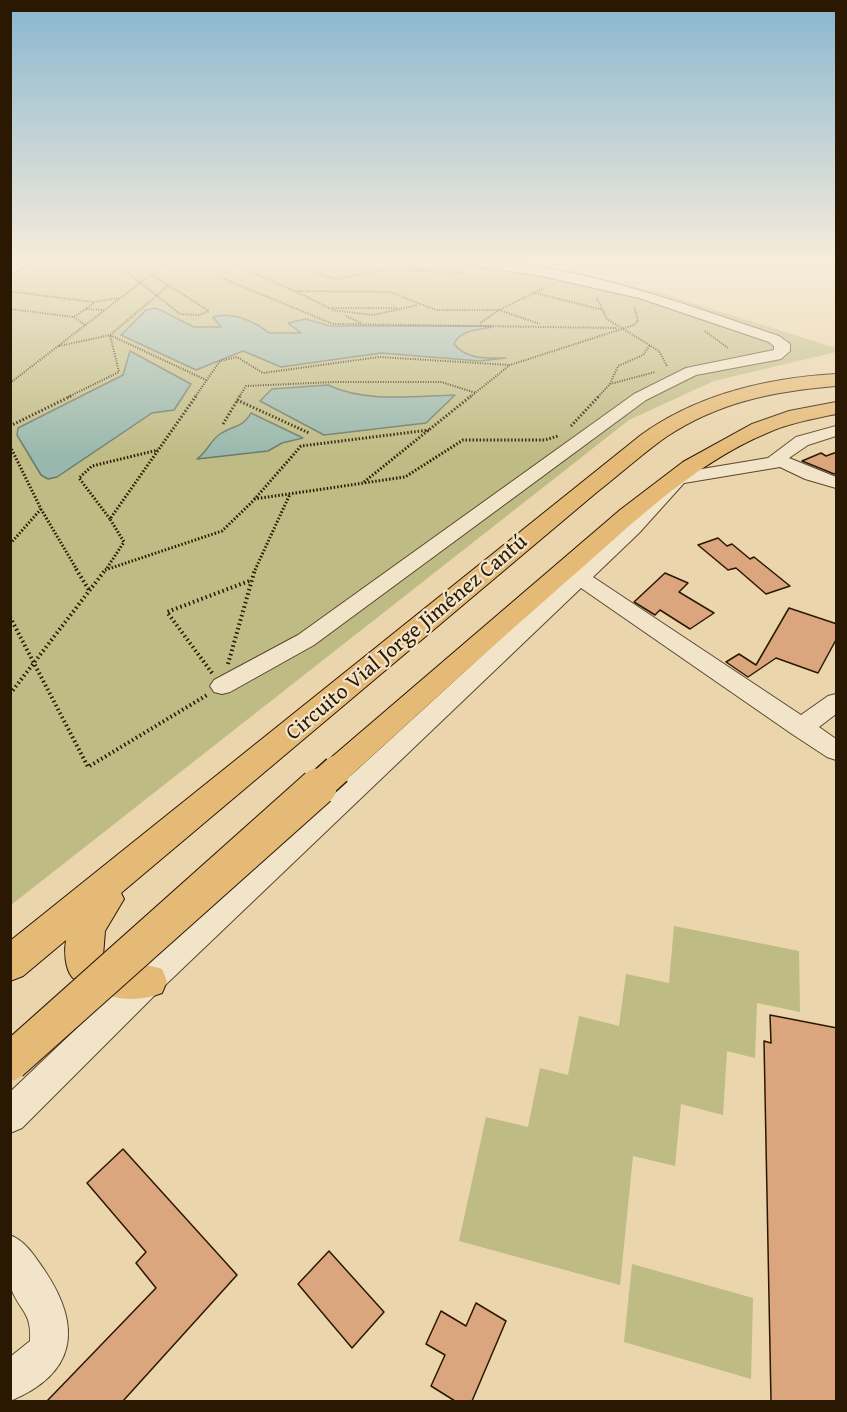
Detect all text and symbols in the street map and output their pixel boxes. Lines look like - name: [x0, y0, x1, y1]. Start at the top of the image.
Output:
- street label: Circuito Vial Jorge Jiménez Cantú: [281, 529, 533, 747]

